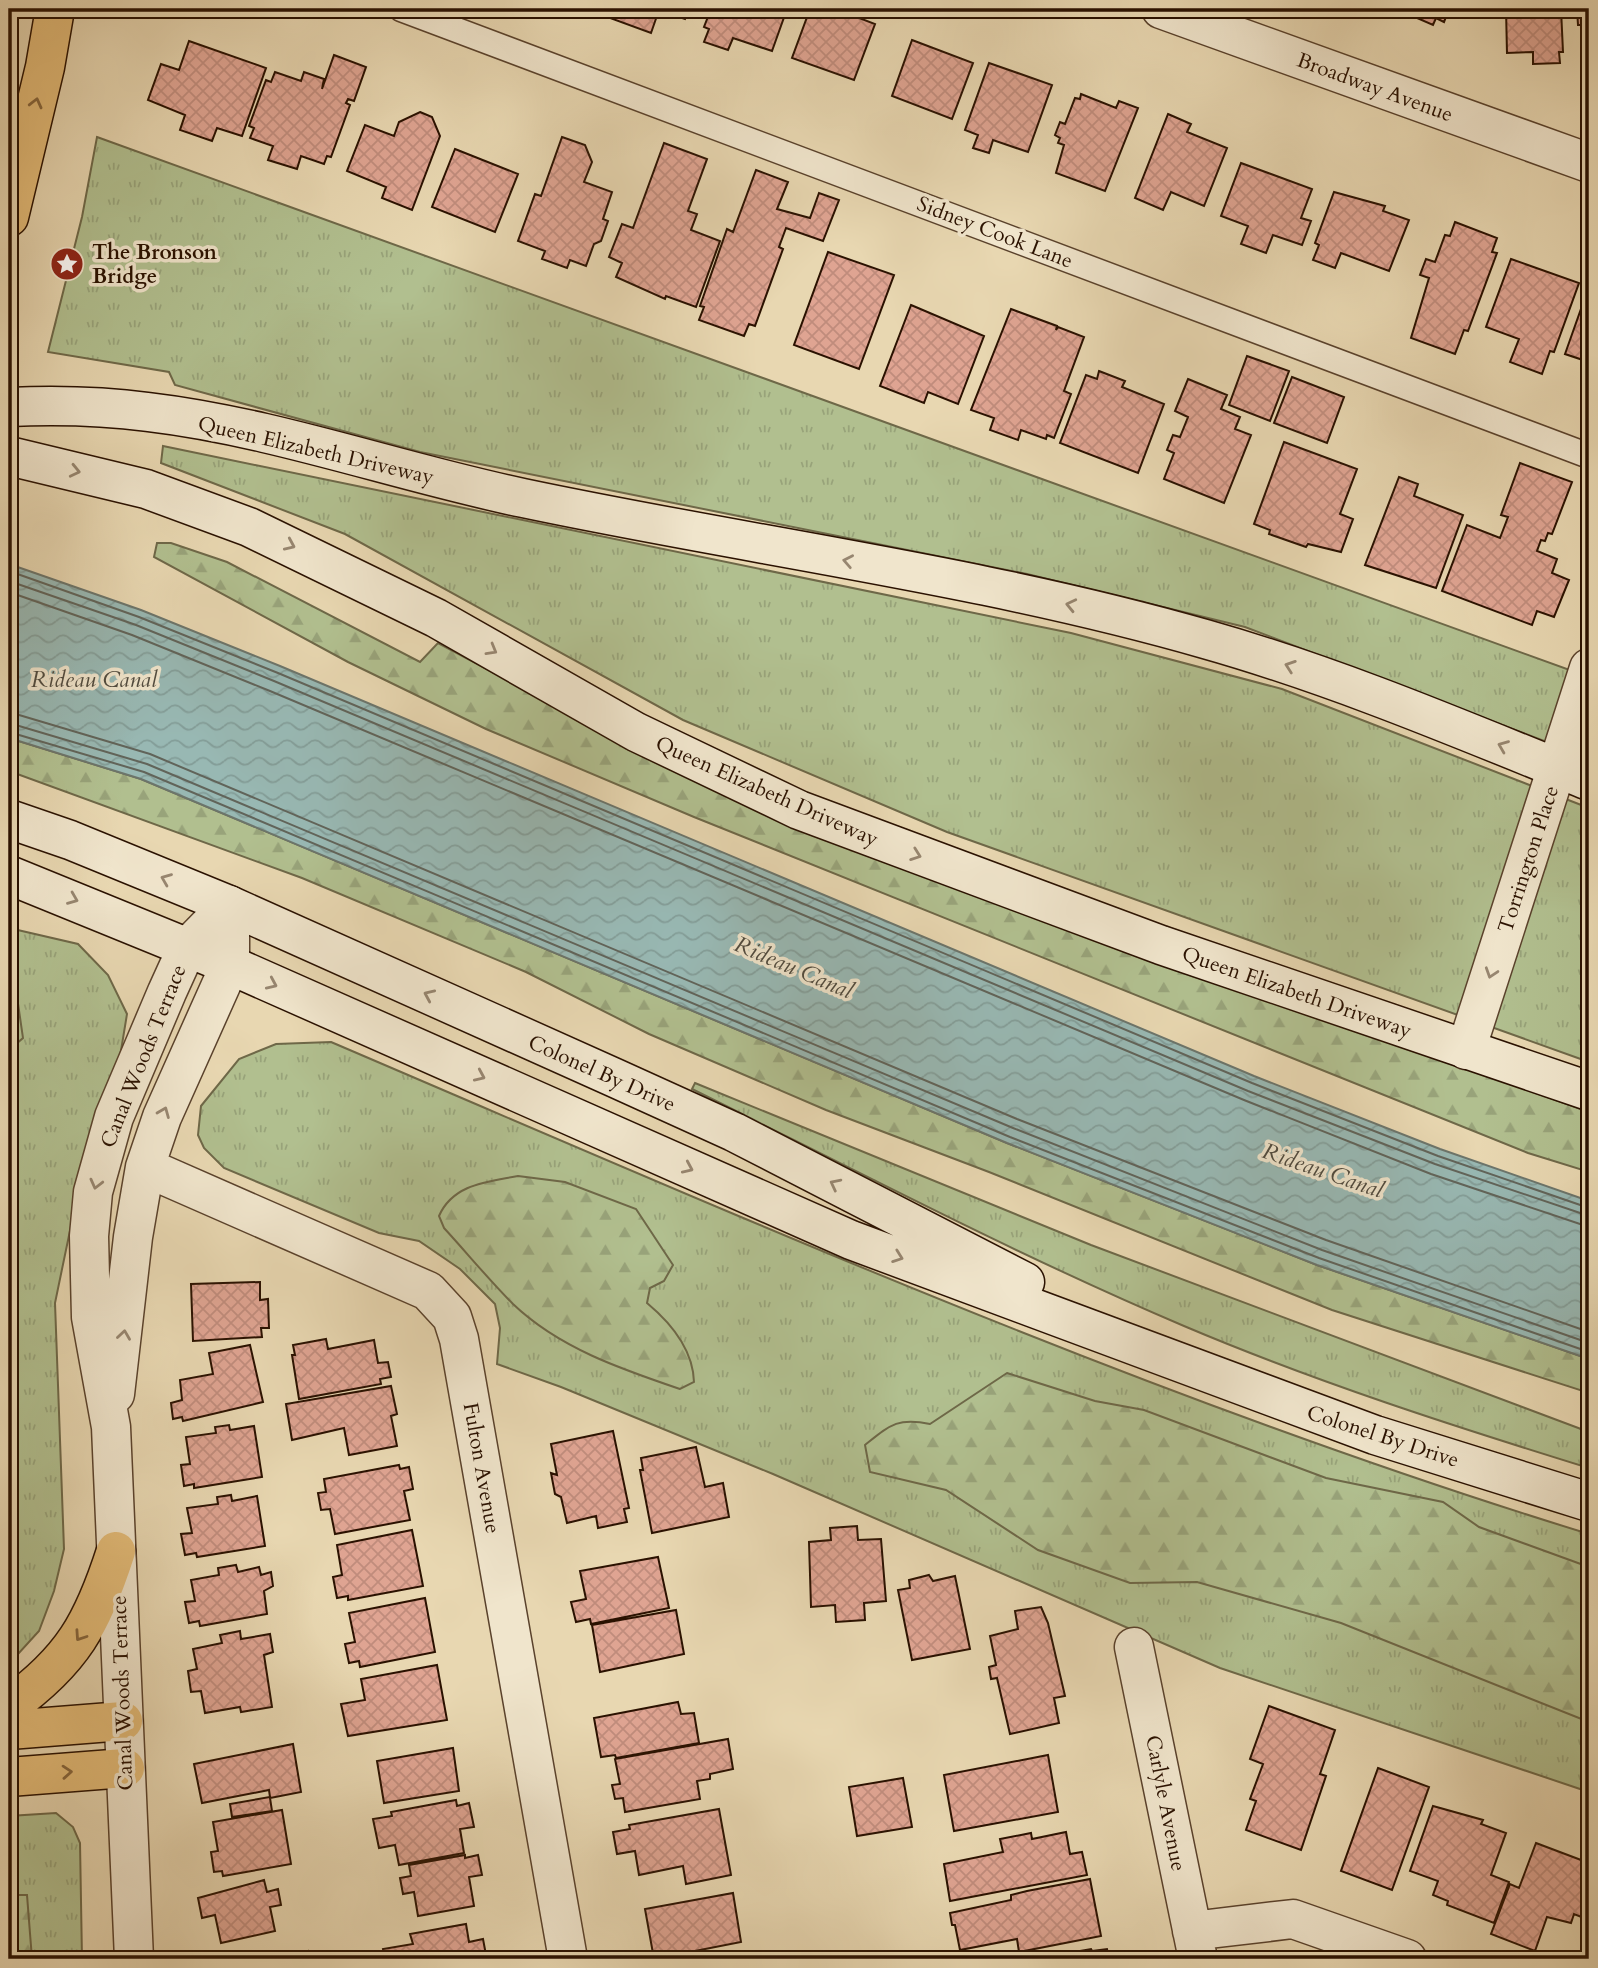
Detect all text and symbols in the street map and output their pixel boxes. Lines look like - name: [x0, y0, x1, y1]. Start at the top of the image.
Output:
- street label: Broadway Avenue: [1293, 46, 1457, 129]
- one-way arrow: [28, 97, 43, 109]
- street label: Sidney Cook Lane: [913, 189, 1077, 276]
- place label: The Bronson Bridge: [92, 238, 217, 291]
- place icon: The Bronson Bridge: [48, 245, 86, 283]
- street label: Queen Elizabeth Driveway: [195, 409, 437, 492]
- one-way arrow: [69, 463, 81, 478]
- one-way arrow: [283, 537, 295, 551]
- one-way arrow: [842, 554, 854, 569]
- one-way arrow: [1066, 599, 1078, 613]
- one-way arrow: [484, 642, 497, 655]
- one-way arrow: [1285, 660, 1297, 674]
- water label: Rideau Canal: [31, 664, 158, 695]
- street label: Queen Elizabeth Driveway: [651, 729, 883, 854]
- one-way arrow: [1498, 740, 1511, 754]
- street label: Torrington Place: [1491, 782, 1566, 936]
- one-way arrow: [910, 847, 922, 861]
- one-way arrow: [161, 874, 173, 888]
- one-way arrow: [66, 891, 78, 905]
- water label: Rideau Canal: [730, 929, 859, 1007]
- street label: Queen Elizabeth Driveway: [1178, 939, 1416, 1045]
- street label: Canal Woods Terrace: [93, 960, 193, 1152]
- one-way arrow: [1485, 966, 1499, 979]
- one-way arrow: [265, 976, 277, 990]
- one-way arrow: [424, 989, 436, 1003]
- street label: Colonel By Drive: [524, 1028, 680, 1119]
- one-way arrow: [473, 1068, 485, 1082]
- one-way arrow: [156, 1107, 170, 1119]
- water label: Rideau Canal: [1258, 1135, 1388, 1206]
- one-way arrow: [681, 1160, 694, 1174]
- one-way arrow: [90, 1178, 104, 1190]
- one-way arrow: [830, 1179, 842, 1193]
- one-way arrow: [891, 1249, 903, 1263]
- one-way arrow: [116, 1329, 131, 1341]
- street label: Colonel By Drive: [1303, 1398, 1463, 1475]
- street label: Fulton Avenue: [456, 1400, 507, 1536]
- street label: Canal Woods Terrace: [105, 1595, 140, 1791]
- one-way arrow: [75, 1628, 88, 1641]
- street label: Carlyle Avenue: [1138, 1733, 1193, 1874]
- one-way arrow: [62, 1764, 73, 1779]

